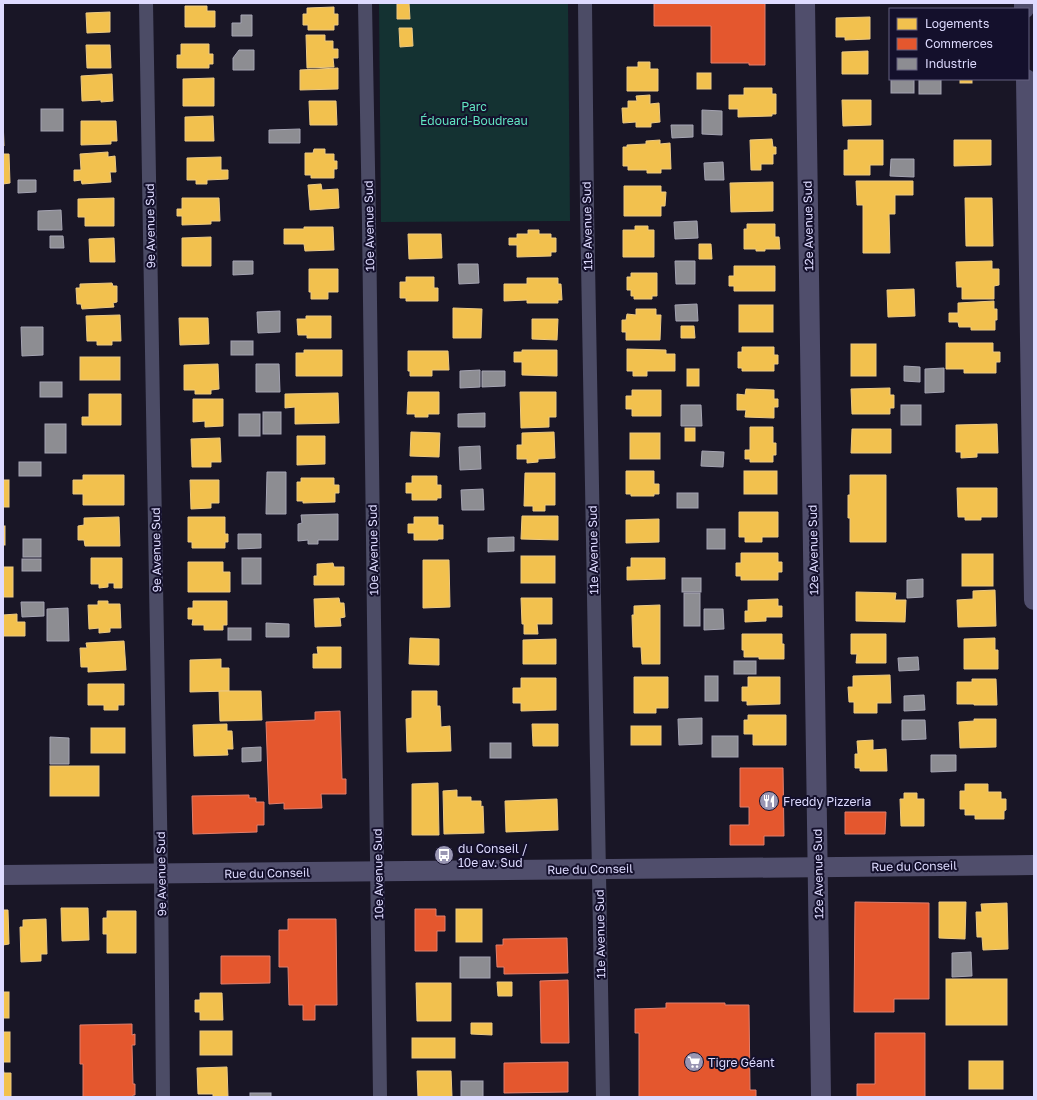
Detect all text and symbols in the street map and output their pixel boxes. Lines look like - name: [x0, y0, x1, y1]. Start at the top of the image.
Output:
- legend: [889, 8, 1029, 80]
- text: Logements: [925, 16, 989, 31]
- text: Commerces: [925, 36, 993, 51]
- text: Industrie: [925, 56, 977, 71]
- park label: Parc Édouard-Boudreau: [420, 99, 528, 128]
- street label: 10e Avenue Sud: [361, 180, 377, 272]
- street label: 11e Avenue Sud: [579, 181, 595, 271]
- street label: 12e Avenue Sud: [800, 181, 816, 271]
- street label: 9e Avenue Sud: [142, 183, 158, 269]
- street label: 10e Avenue Sud: [365, 504, 381, 596]
- street label: 11e Avenue Sud: [585, 505, 601, 595]
- street label: 12e Avenue Sud: [805, 505, 821, 595]
- street label: 9e Avenue Sud: [148, 507, 164, 593]
- restaurant icon: Freddy Pizzeria: [758, 790, 780, 812]
- place label: Freddy Pizzeria: [783, 794, 871, 809]
- street label: 10e Avenue Sud: [370, 828, 386, 920]
- street label: 12e Avenue Sud: [810, 829, 826, 919]
- street label: 9e Avenue Sud: [153, 831, 169, 917]
- place label: du Conseil / 10e av. Sud: [458, 841, 528, 870]
- bus stop icon: du Conseil / 10e av. Sud: [433, 844, 455, 866]
- street label: Rue du Conseil: [871, 858, 957, 874]
- street label: Rue du Conseil: [547, 861, 633, 877]
- street label: Rue du Conseil: [224, 865, 310, 881]
- street label: 11e Avenue Sud: [592, 889, 608, 979]
- supermarket icon: Tigre Géant: [683, 1051, 705, 1073]
- place label: Tigre Géant: [708, 1055, 775, 1070]

